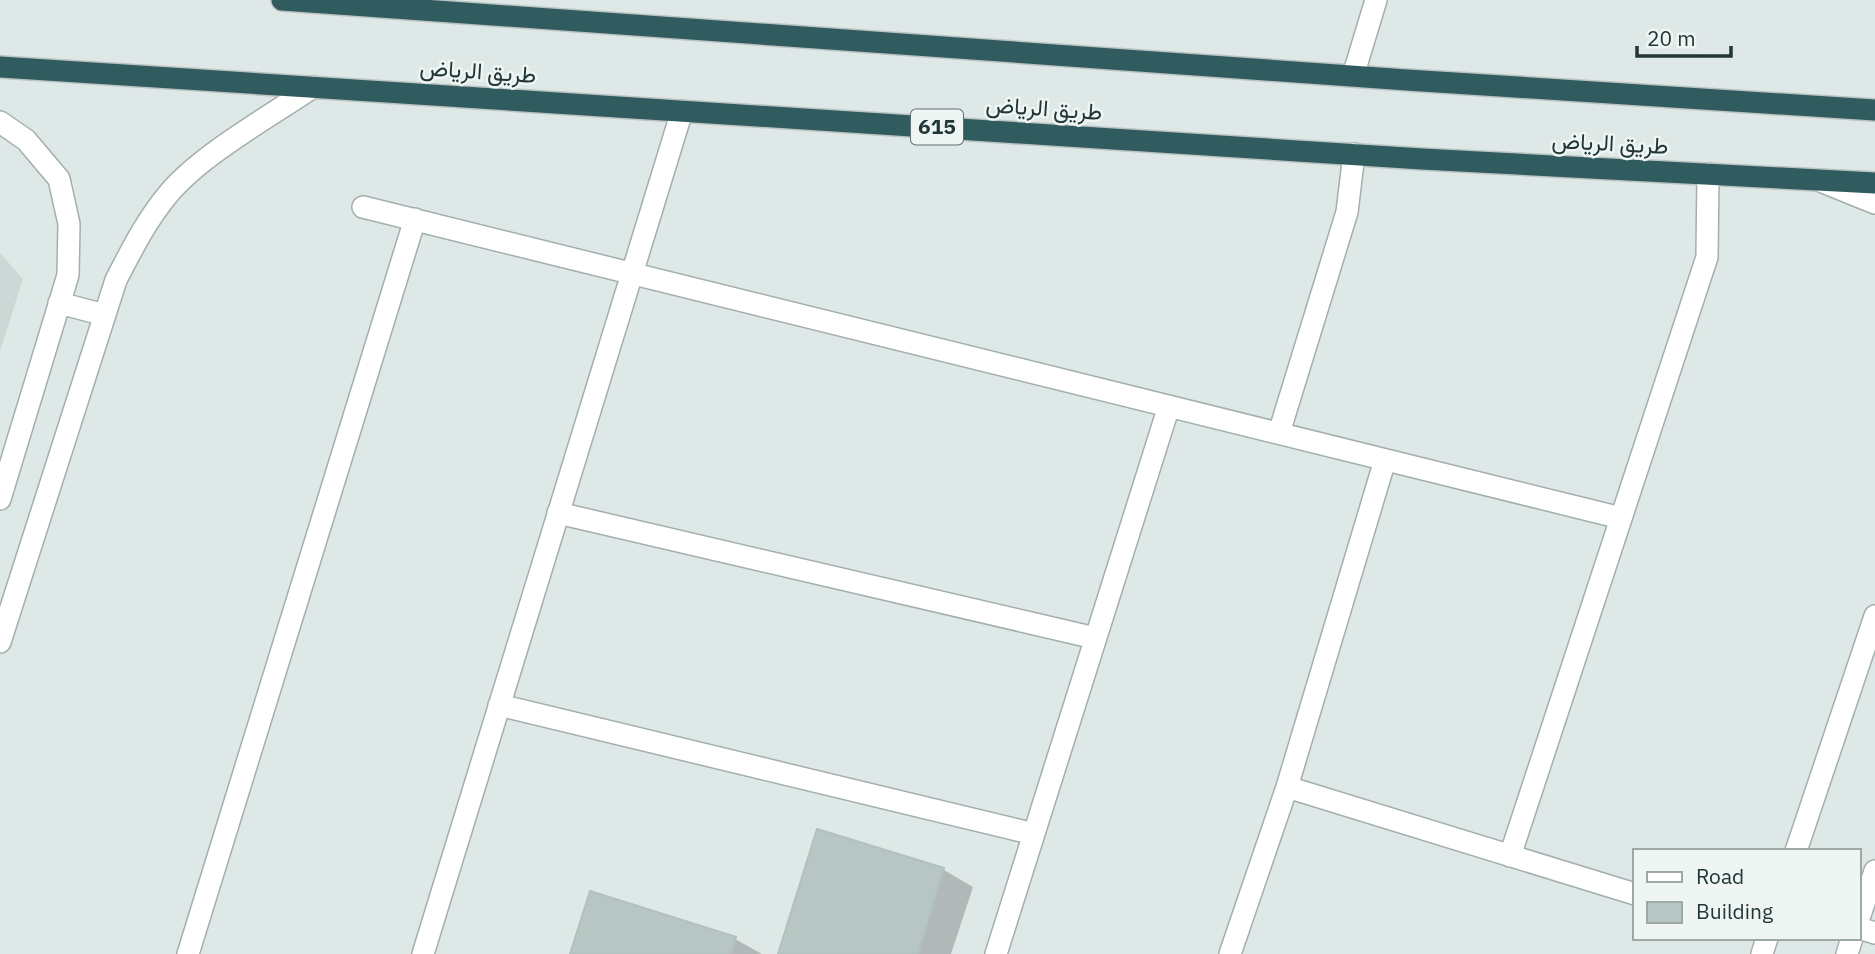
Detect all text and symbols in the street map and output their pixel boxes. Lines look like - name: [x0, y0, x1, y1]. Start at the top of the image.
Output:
- scale bar: [1637, 14, 1731, 58]
- text: 20 m: [1647, 24, 1696, 52]
- street label: طريق الرياض: [419, 51, 537, 90]
- street label: طريق الرياض: [985, 88, 1103, 127]
- road number: 615: [911, 110, 963, 144]
- street label: طريق الرياض: [1551, 124, 1669, 161]
- legend: [1633, 849, 1861, 940]
- text: Road: [1696, 862, 1744, 890]
- text: Building: [1696, 897, 1773, 925]

